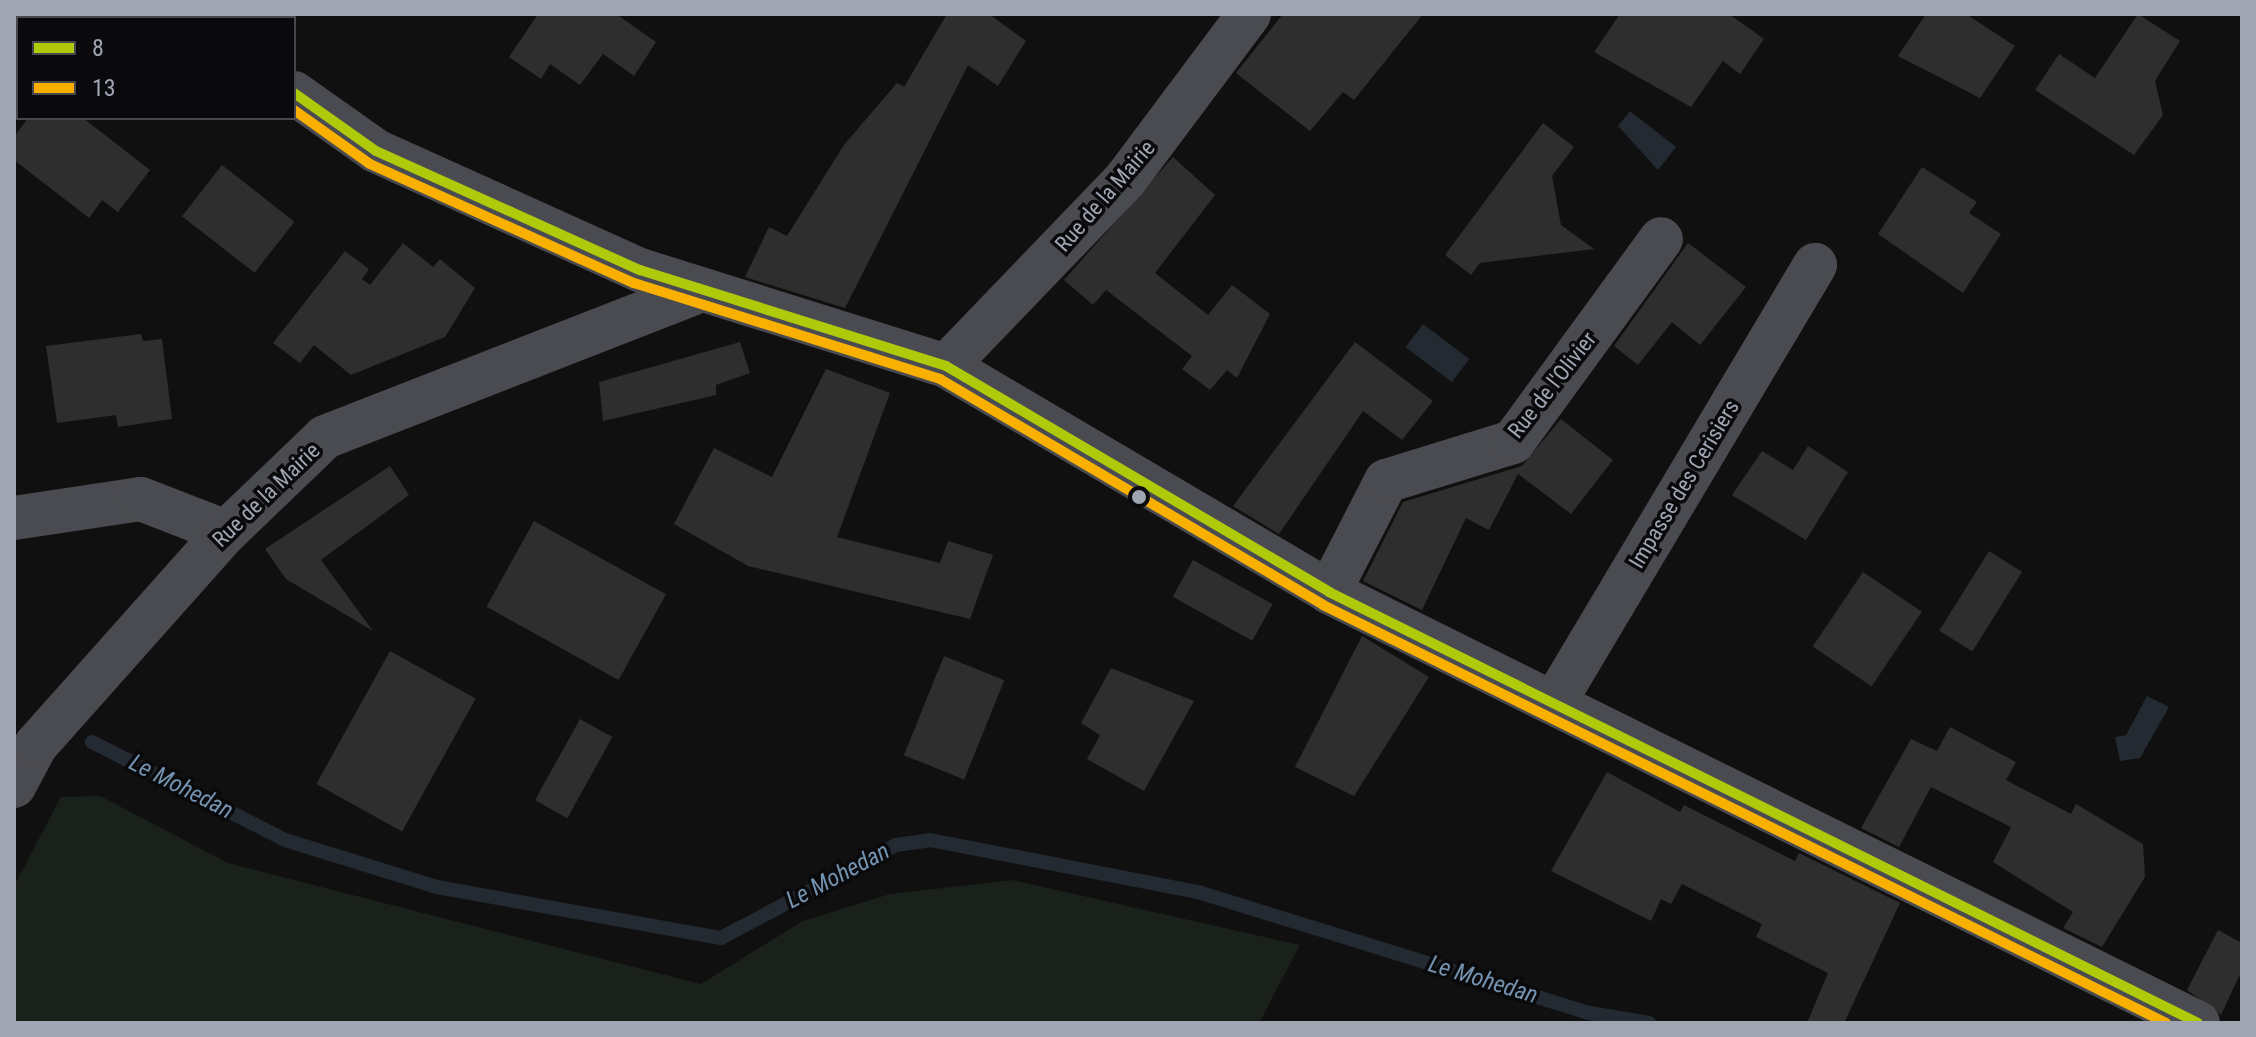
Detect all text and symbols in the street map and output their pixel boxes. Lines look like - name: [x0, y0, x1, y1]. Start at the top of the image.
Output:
- legend: [16, 16, 296, 120]
- text: 8: [92, 34, 104, 62]
- text: 13: [92, 74, 116, 102]
- street label: Rue de la Mairie: [1049, 135, 1161, 257]
- street label: Rue de l'Olivier: [1502, 327, 1602, 443]
- street label: Impasse des Cerisiers: [1623, 395, 1745, 573]
- street label: Rue de la Mairie: [207, 437, 325, 553]
- unlabelled marker: [1131, 489, 1147, 505]
- water label: Le Mohedan: [124, 749, 238, 825]
- water label: Le Mohedan: [781, 837, 895, 915]
- water label: Le Mohedan: [1425, 950, 1541, 1010]

